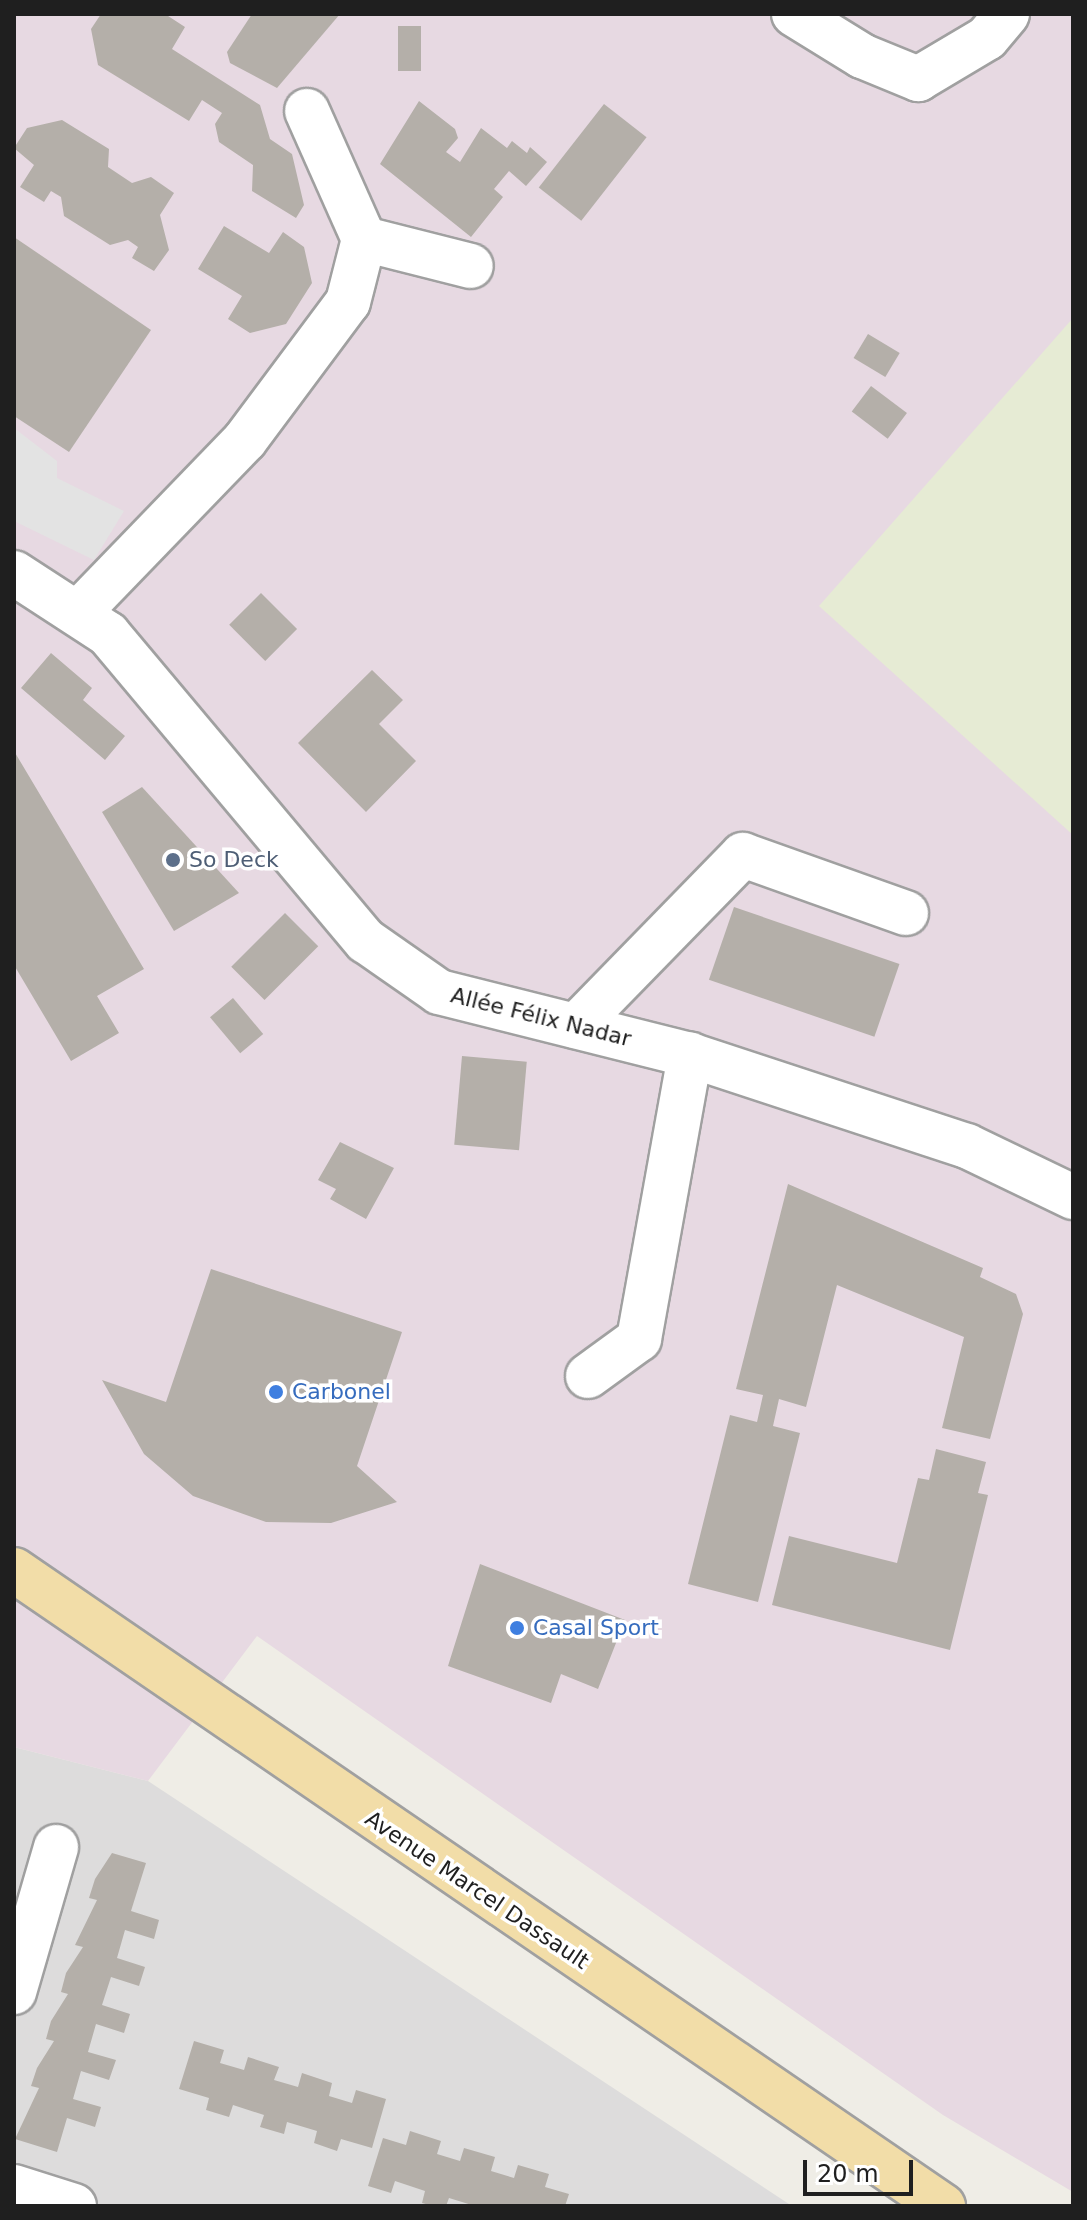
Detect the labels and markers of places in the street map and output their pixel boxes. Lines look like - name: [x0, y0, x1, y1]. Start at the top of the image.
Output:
- place label: So Deck: [189, 847, 279, 873]
- marker: So Deck: [164, 851, 182, 869]
- place label: Carbonel: [292, 1379, 391, 1405]
- marker: Carbonel: [267, 1383, 285, 1401]
- place label: Casal Sport: [533, 1615, 659, 1641]
- marker: Casal Sport: [508, 1619, 526, 1637]

